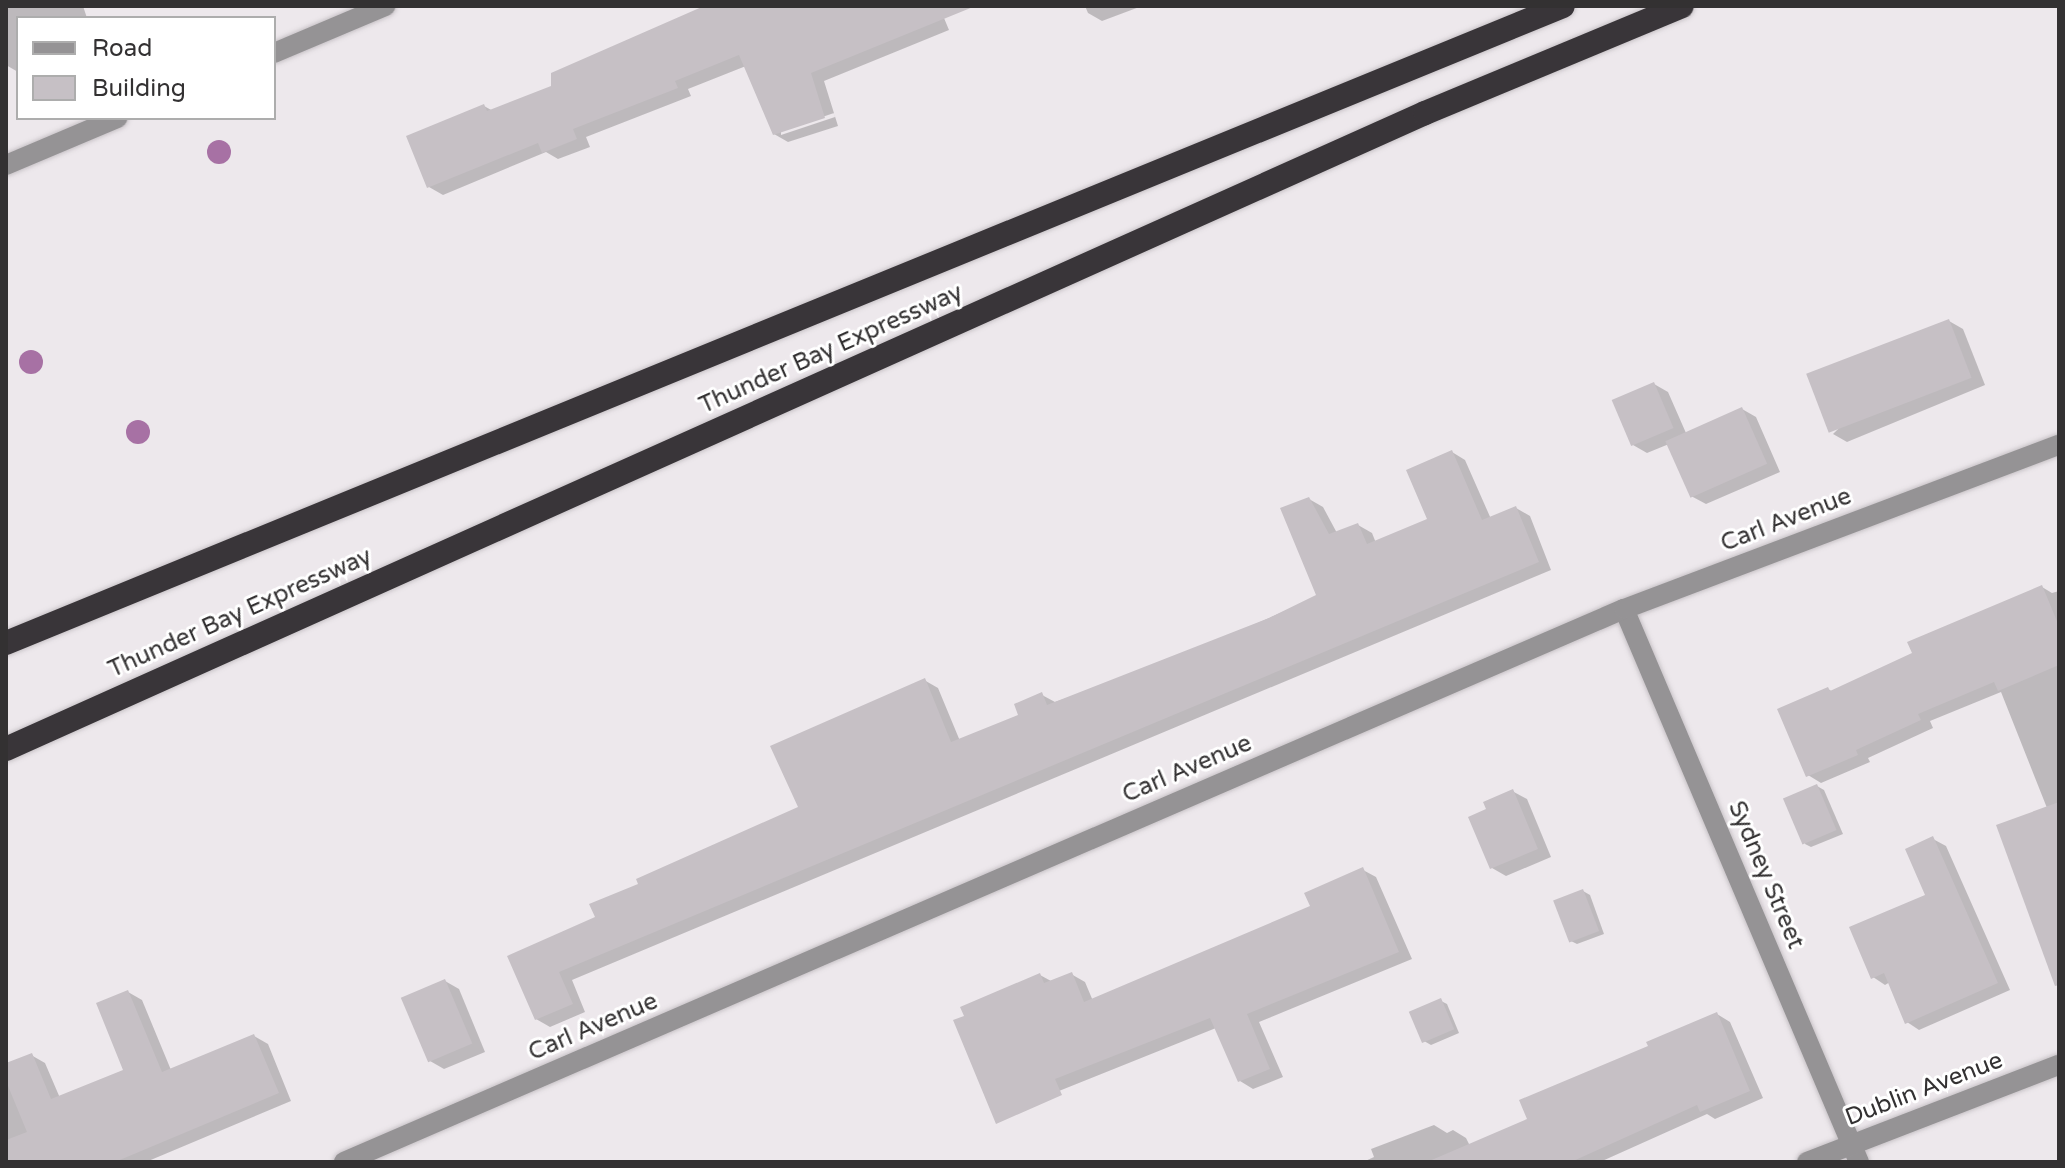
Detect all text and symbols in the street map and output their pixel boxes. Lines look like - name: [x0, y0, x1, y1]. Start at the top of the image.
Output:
- legend: [16, 16, 276, 120]
- text: Road: [92, 34, 152, 63]
- text: Building: [92, 74, 186, 103]
- street label: Thunder Bay Expressway: [695, 278, 967, 420]
- street label: Carl Avenue: [1717, 482, 1855, 558]
- street label: Thunder Bay Expressway: [104, 542, 376, 684]
- street label: Carl Avenue: [1118, 729, 1256, 809]
- street label: Sydney Street: [1722, 797, 1810, 953]
- street label: Carl Avenue: [524, 987, 662, 1067]
- street label: Dublin Avenue: [1841, 1046, 2007, 1132]

